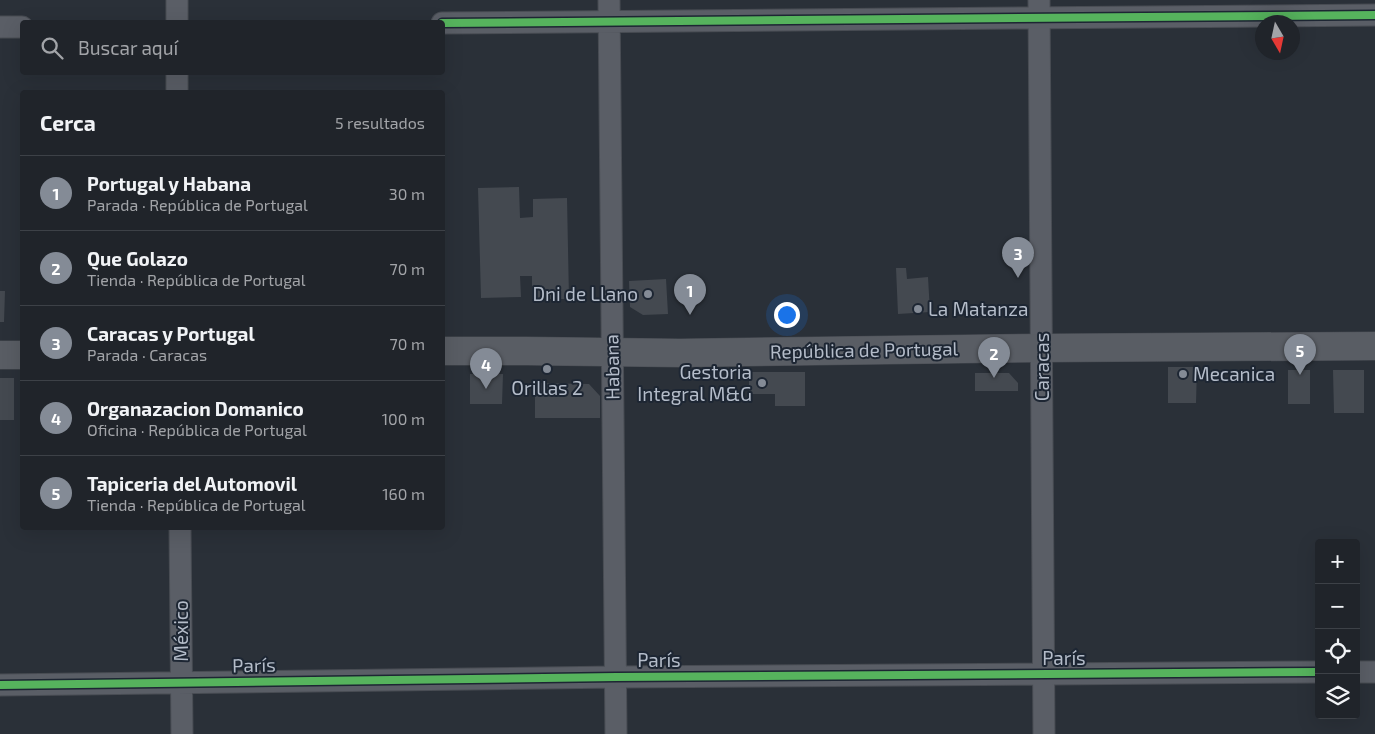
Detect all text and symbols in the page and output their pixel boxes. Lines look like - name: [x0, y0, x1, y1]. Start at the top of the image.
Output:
- north arrow: [1255, 15, 1300, 60]
- search box: [20, 20, 445, 75]
- icon: search: [38, 34, 66, 62]
- text: Buscar aquí: [78, 36, 178, 59]
- text: Cerca: [40, 110, 96, 135]
- text: 5 resultados: [335, 113, 425, 132]
- text: Portugal y Habana: [87, 172, 251, 195]
- text: 1: [53, 184, 59, 203]
- text: 30 m: [389, 184, 425, 203]
- text: Parada · República de Portugal: [87, 195, 308, 214]
- pin: 3: [1002, 237, 1034, 278]
- text: Que Golazo: [87, 247, 188, 270]
- text: 2: [51, 259, 61, 278]
- text: 70 m: [390, 259, 425, 278]
- text: Tienda · República de Portugal: [87, 270, 306, 289]
- pin: 1: [674, 274, 706, 315]
- place label: Dni de Llano: [532, 282, 638, 305]
- marker: Dni de Llano: [642, 288, 654, 300]
- place label: La Matanza: [928, 297, 1028, 320]
- your location: [774, 302, 800, 328]
- marker: La Matanza: [912, 303, 924, 315]
- text: Caracas y Portugal: [87, 322, 255, 345]
- street label: Caracas: [1030, 333, 1053, 401]
- text: 3: [51, 334, 61, 353]
- text: 70 m: [390, 334, 425, 353]
- street label: Habana: [599, 334, 624, 400]
- pin: 5: [1284, 334, 1316, 375]
- street label: República de Portugal: [770, 336, 959, 363]
- pin: 2: [978, 337, 1010, 378]
- text: Parada · Caracas: [87, 345, 207, 364]
- pin: 4: [470, 348, 502, 389]
- place label: Gestoria Integral M&G: [637, 360, 752, 405]
- place label: Mecanica: [1193, 362, 1275, 385]
- marker: Orillas 2: [541, 363, 553, 375]
- marker: Mecanica: [1177, 368, 1189, 380]
- place label: Orillas 2: [511, 376, 583, 399]
- marker: Gestoria Integral M&G: [756, 377, 768, 389]
- text: Organazacion Domanico: [87, 397, 304, 420]
- text: 4: [51, 409, 61, 428]
- text: 100 m: [382, 409, 425, 428]
- text: Oficina · República de Portugal: [87, 420, 307, 439]
- text: Tapiceria del Automovil: [87, 472, 297, 495]
- text: 5: [52, 484, 60, 503]
- text: 160 m: [382, 484, 425, 503]
- text: Tienda · República de Portugal: [87, 495, 306, 514]
- map controls: [1315, 539, 1360, 719]
- button: +: [1315, 539, 1360, 584]
- button: −: [1315, 584, 1360, 629]
- street label: México: [169, 600, 192, 662]
- button: locate: [1315, 629, 1360, 674]
- street label: París: [1042, 646, 1086, 669]
- street label: París: [637, 648, 681, 671]
- street label: París: [232, 653, 276, 676]
- button: layers: [1315, 674, 1360, 719]

